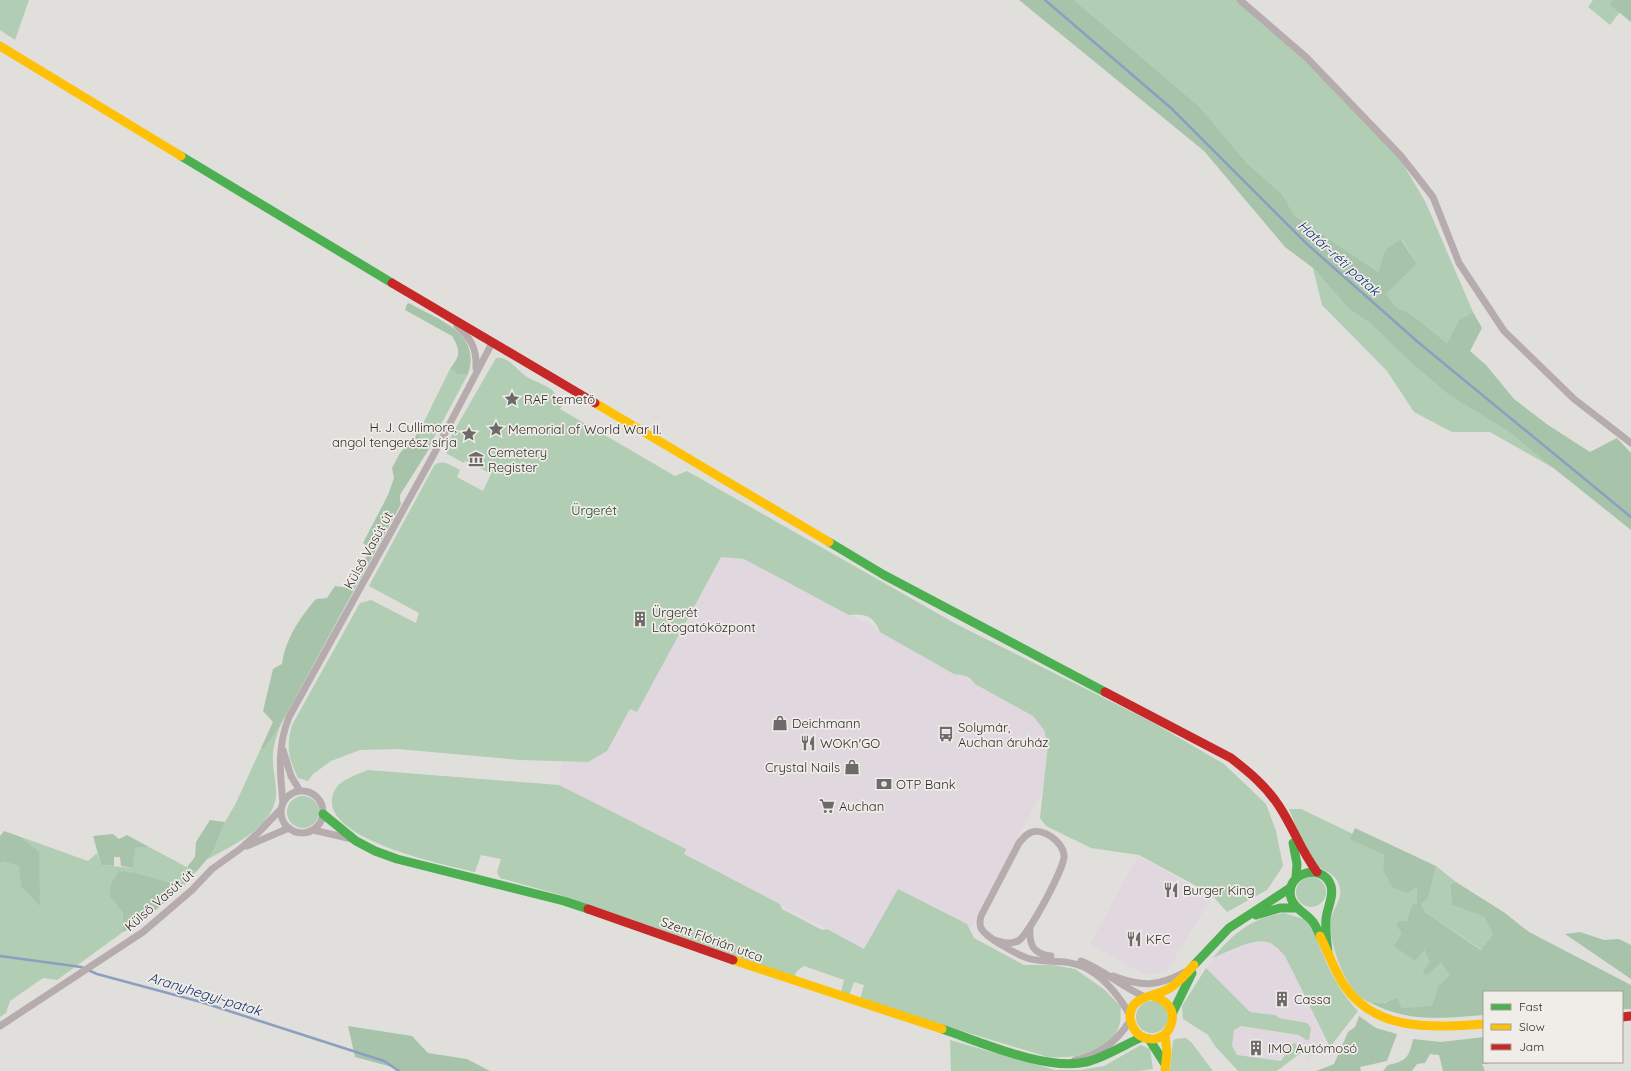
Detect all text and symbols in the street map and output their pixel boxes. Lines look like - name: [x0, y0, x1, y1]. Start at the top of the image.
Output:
- water label: Határ-réti patak: [1294, 216, 1385, 301]
- place icon: RAF temető: [503, 390, 521, 408]
- place label: RAF temető: [524, 391, 595, 407]
- place label: H. J. Cullimore, angol tengerész sírja: [332, 419, 457, 450]
- place icon: Memorial of World War II.: [487, 420, 505, 438]
- place label: Memorial of World War II.: [508, 421, 661, 437]
- place icon: H. J. Cullimore, angol tengerész sírja: [460, 425, 478, 443]
- place label: Cemetery Register: [488, 444, 547, 475]
- museum icon: Cemetery Register: [467, 450, 485, 468]
- park label: Ürgerét: [571, 502, 617, 518]
- street label: Külső Vasút út: [340, 508, 396, 592]
- place label: Ürgerét Látogatóközpont: [652, 604, 756, 635]
- building icon: Ürgerét Látogatóközpont: [631, 610, 649, 628]
- shop icon: Deichmann: [771, 714, 789, 732]
- place label: Deichmann: [792, 715, 860, 731]
- place label: Solymár, Auchan áruház: [958, 719, 1049, 750]
- bus stop icon: Solymár, Auchan áruház: [937, 725, 955, 743]
- restaurant icon: WOKn'GO: [799, 734, 817, 752]
- place label: WOKn'GO: [820, 735, 880, 751]
- shop icon: Crystal Nails: [843, 758, 861, 776]
- place label: Crystal Nails: [765, 759, 840, 775]
- bank icon: OTP Bank: [875, 775, 893, 793]
- place label: OTP Bank: [896, 776, 956, 792]
- supermarket icon: Auchan: [818, 797, 836, 815]
- place label: Auchan: [839, 798, 884, 814]
- street label: Külső Vasút út: [121, 866, 197, 934]
- restaurant icon: Burger King: [1162, 881, 1180, 899]
- place label: Burger King: [1183, 882, 1255, 898]
- street label: Szent Flórián utca: [659, 913, 765, 965]
- restaurant icon: KFC: [1125, 930, 1143, 948]
- place label: KFC: [1146, 931, 1171, 947]
- water label: Aranyhegyi-patak: [146, 968, 265, 1020]
- building icon: Cassa: [1273, 990, 1291, 1008]
- place label: Cassa: [1294, 991, 1331, 1007]
- legend: [1483, 991, 1623, 1063]
- text: Fast: [1519, 999, 1543, 1014]
- text: Slow: [1519, 1019, 1545, 1034]
- building icon: IMO Autómosó: [1247, 1039, 1265, 1057]
- text: Jam: [1519, 1039, 1544, 1054]
- place label: IMO Autómosó: [1268, 1040, 1357, 1056]

